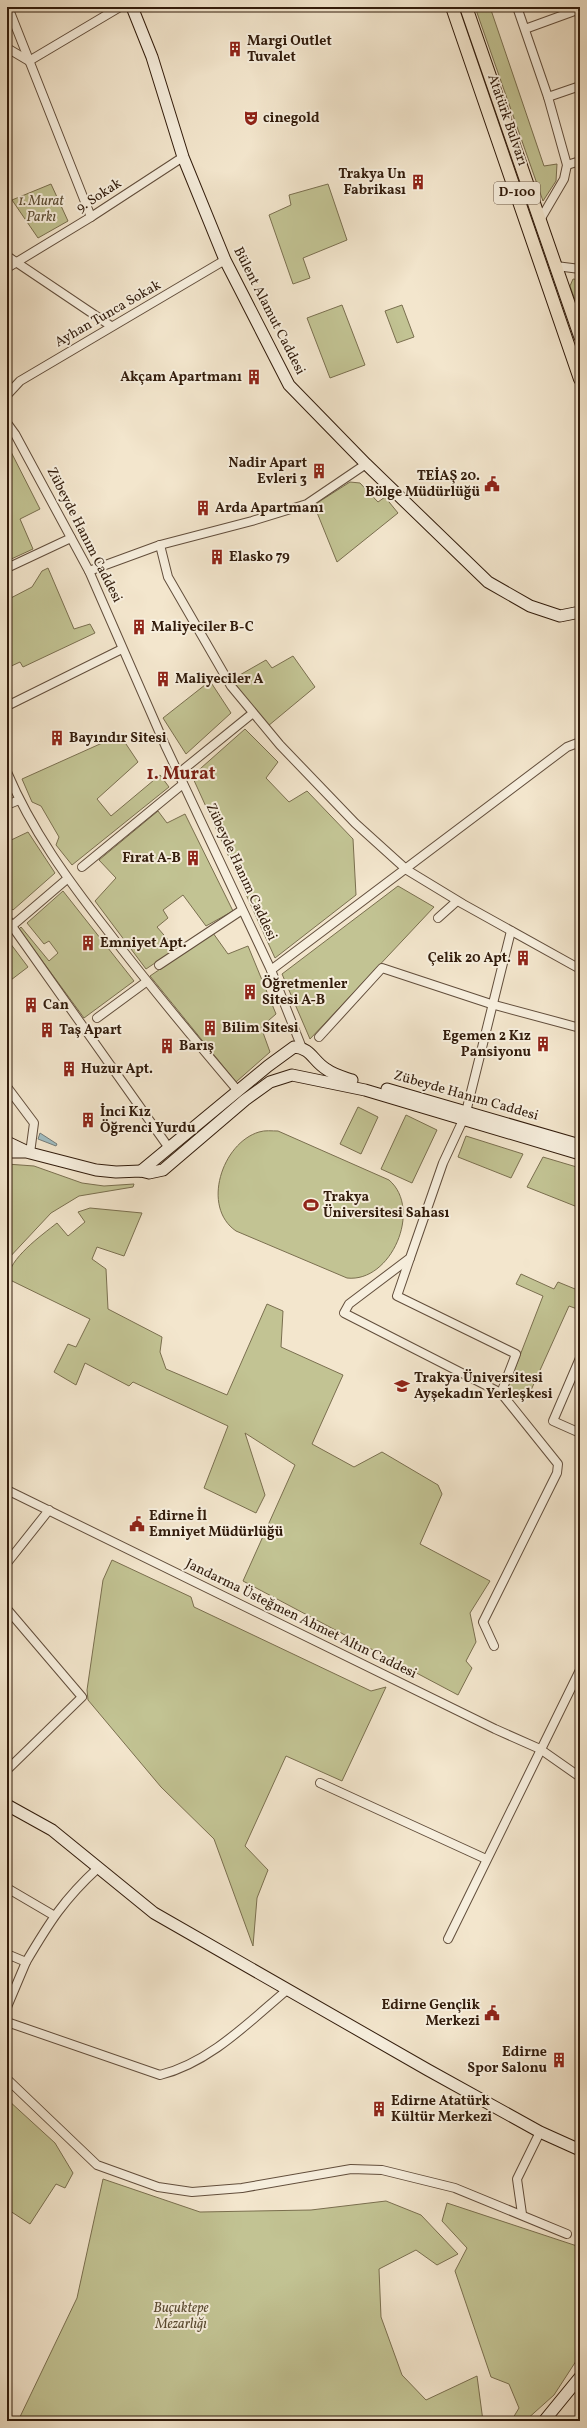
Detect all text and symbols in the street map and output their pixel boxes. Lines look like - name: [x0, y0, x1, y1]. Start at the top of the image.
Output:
- place label: Margi Outlet Tuvalet: [247, 32, 332, 67]
- building icon: Margi Outlet Tuvalet: [226, 40, 244, 58]
- street label: Atatürk Bulvarı: [482, 72, 532, 168]
- theatre icon: cinegold: [242, 109, 260, 127]
- place label: cinegold: [263, 109, 320, 128]
- place label: Trakya Un Fabrikası: [338, 165, 406, 200]
- building icon: Trakya Un Fabrikası: [409, 173, 427, 191]
- street label: 9. Sokak: [73, 174, 126, 218]
- road number: D-100: [494, 182, 540, 204]
- park label: 1. Murat Parkı: [18, 192, 64, 227]
- street label: Bülent Alamut Caddesi: [228, 244, 310, 378]
- street label: Ayhan Tunca Sokak: [51, 276, 165, 352]
- place label: Akçam Apartmanı: [120, 368, 242, 387]
- building icon: Akçam Apartmanı: [245, 368, 263, 386]
- place label: Nadir Apart Evleri 3: [228, 454, 307, 489]
- building icon: Nadir Apart Evleri 3: [310, 462, 328, 480]
- street label: Zübeyde Hanım Caddesi: [42, 464, 126, 606]
- place label: TEİAŞ 20. Bölge Müdürlüğü: [365, 467, 480, 502]
- public building icon: TEİAŞ 20. Bölge Müdürlüğü: [483, 475, 501, 493]
- building icon: Arda Apartmanı: [194, 499, 212, 517]
- place label: Arda Apartmanı: [215, 499, 324, 518]
- building icon: Elasko 79: [208, 548, 226, 566]
- place label: Elasko 79: [229, 548, 290, 567]
- building icon: Maliyeciler B-C: [130, 618, 148, 636]
- place label: Maliyeciler B-C: [151, 618, 254, 637]
- building icon: Maliyeciler A: [154, 670, 172, 688]
- place label: Maliyeciler A: [175, 670, 263, 689]
- building icon: Bayındır Sitesi: [48, 729, 66, 747]
- place label: Bayındır Sitesi: [69, 729, 167, 748]
- district label: 1. Murat: [147, 762, 216, 787]
- street label: Zübeyde Hanım Caddesi: [201, 800, 281, 944]
- place label: Fırat A-B: [122, 849, 181, 868]
- building icon: Fırat A-B: [184, 849, 202, 867]
- building icon: Emniyet Apt.: [79, 934, 97, 952]
- place label: Emniyet Apt.: [100, 934, 187, 953]
- place label: Çelik 20 Apt.: [428, 949, 511, 968]
- building icon: Çelik 20 Apt.: [514, 949, 532, 967]
- place label: Öğretmenler Sitesi A-B: [262, 974, 348, 1010]
- building icon: Öğretmenler Sitesi A-B: [241, 983, 259, 1001]
- building icon: Can: [22, 996, 40, 1014]
- place label: Can: [43, 996, 69, 1015]
- building icon: Bilim Sitesi: [201, 1019, 219, 1037]
- place label: Bilim Sitesi: [222, 1019, 299, 1038]
- building icon: Taş Apart: [38, 1021, 56, 1039]
- place label: Taş Apart: [59, 1021, 122, 1040]
- place label: Egemen 2 Kız Pansiyonu: [443, 1027, 531, 1062]
- building icon: Egemen 2 Kız Pansiyonu: [534, 1035, 552, 1053]
- building icon: Barış: [158, 1037, 176, 1055]
- place label: Barış: [179, 1037, 214, 1056]
- building icon: Huzur Apt.: [60, 1060, 78, 1078]
- place label: Huzur Apt.: [81, 1060, 153, 1079]
- street label: Zübeyde Hanım Caddesi: [391, 1066, 541, 1126]
- place label: İnci Kız Öğrenci Yurdu: [100, 1103, 196, 1138]
- building icon: İnci Kız Öğrenci Yurdu: [79, 1111, 97, 1129]
- place label: Trakya Üniversitesi Sahası: [323, 1188, 449, 1223]
- sports icon: Trakya Üniversitesi Sahası: [302, 1196, 320, 1214]
- place label: Trakya Üniversitesi Ayşekadın Yerleşkesi: [414, 1368, 553, 1404]
- school or university icon: Trakya Üniversitesi Ayşekadın Yerleşkesi: [393, 1377, 411, 1395]
- place label: Edirne İl Emniyet Müdürlüğü: [149, 1507, 284, 1542]
- public building icon: Edirne İl Emniyet Müdürlüğü: [128, 1515, 146, 1533]
- street label: Jandarma Üsteğmen Ahmet Altın Caddesi: [182, 1555, 420, 1683]
- place label: Edirne Gençlik Merkezi: [381, 1996, 481, 2031]
- public building icon: Edirne Gençlik Merkezi: [483, 2004, 501, 2022]
- place label: Edirne Spor Salonu: [467, 2043, 547, 2078]
- building icon: Edirne Spor Salonu: [550, 2051, 568, 2069]
- place label: Edirne Atatürk Kültür Merkezi: [391, 2092, 492, 2127]
- building icon: Edirne Atatürk Kültür Merkezi: [370, 2100, 388, 2118]
- park label: Buçuktepe Mezarlığı: [153, 2299, 209, 2334]

